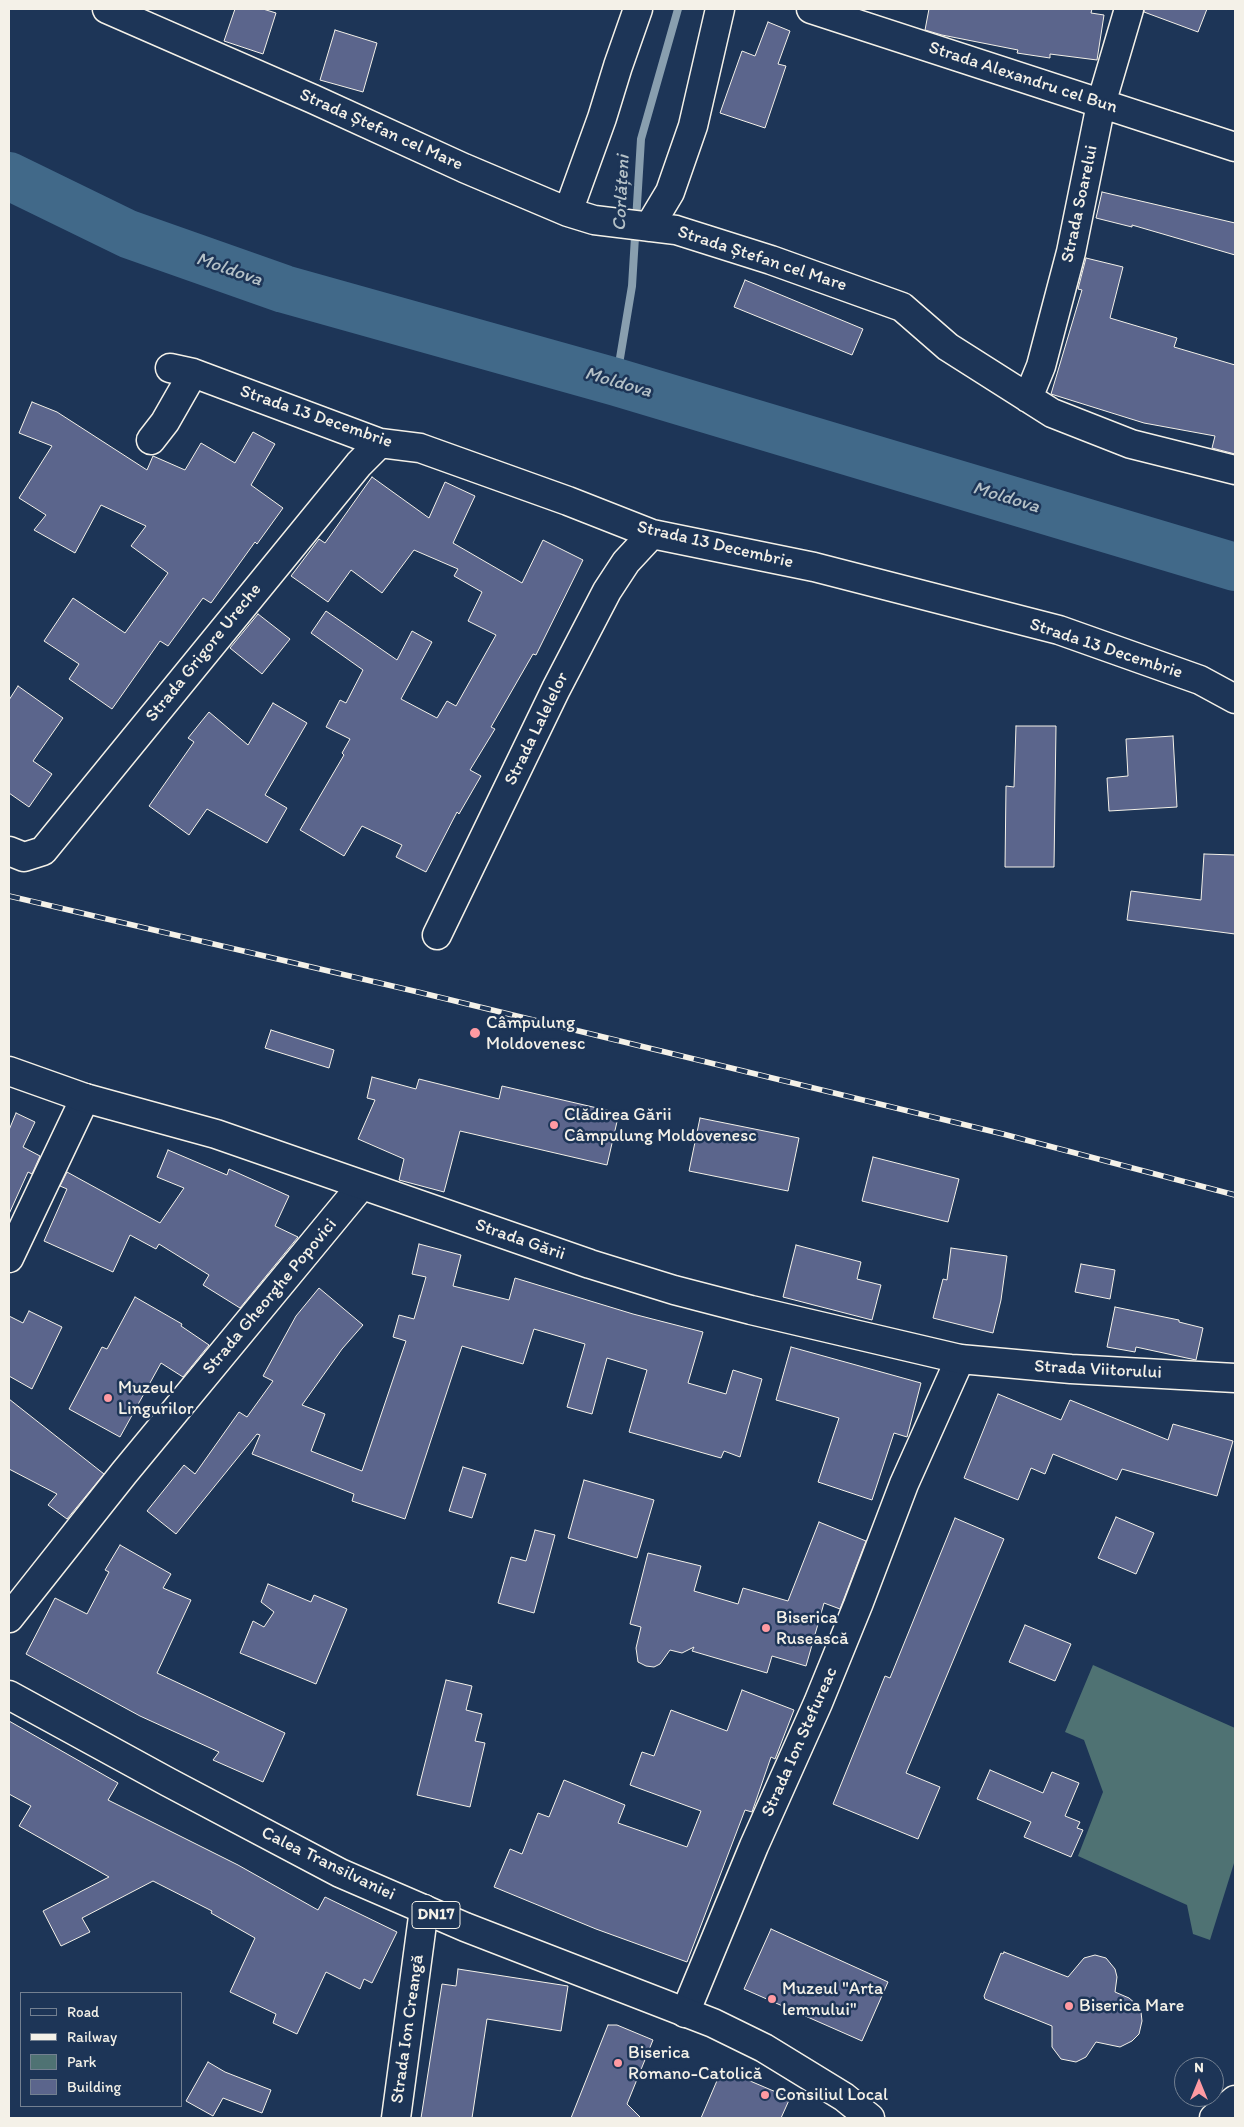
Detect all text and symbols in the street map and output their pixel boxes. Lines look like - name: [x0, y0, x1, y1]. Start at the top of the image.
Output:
- street label: Strada Alexandru cel Bun: [926, 37, 1120, 119]
- street label: Strada Ștefan cel Mare: [296, 84, 466, 176]
- street label: Strada Soarelui: [1057, 143, 1103, 265]
- water label: Corlățeni: [609, 154, 635, 232]
- street label: Strada Ștefan cel Mare: [675, 221, 849, 297]
- water label: Moldova: [193, 248, 265, 292]
- water label: Moldova: [582, 363, 654, 403]
- street label: Strada 13 Decembrie: [237, 381, 395, 453]
- water label: Moldova: [970, 477, 1042, 519]
- street label: Strada 13 Decembrie: [635, 517, 795, 573]
- street label: Strada Grigore Ureche: [141, 579, 267, 727]
- street label: Strada 13 Decembrie: [1027, 614, 1185, 684]
- street label: Strada Lalelelor: [500, 669, 574, 789]
- place label: Câmpulung Moldovenesc: [486, 1012, 585, 1054]
- marker: Câmpulung Moldovenesc: [468, 1026, 482, 1040]
- place label: Clădirea Gării Câmpulung Moldovenesc: [564, 1104, 757, 1146]
- marker: Clădirea Gării Câmpulung Moldovenesc: [548, 1119, 560, 1131]
- street label: Strada Gheorghe Popovici: [198, 1214, 342, 1380]
- street label: Strada Gării: [472, 1215, 568, 1265]
- street label: Strada Viitorului: [1034, 1356, 1162, 1384]
- place label: Muzeul Lingurilor: [118, 1377, 194, 1420]
- marker: Muzeul Lingurilor: [102, 1392, 114, 1404]
- place label: Biserica Rusească: [776, 1607, 849, 1650]
- marker: Biserica Rusească: [760, 1622, 772, 1634]
- street label: Strada Ion Stefureac: [757, 1664, 843, 1820]
- street label: Calea Transilvaniei: [258, 1822, 398, 1906]
- road number: DN17: [412, 1902, 460, 1928]
- street label: Strada Ion Creangă: [387, 1953, 429, 2105]
- place label: Muzeul "Arta lemnului": [782, 1978, 883, 2020]
- legend: [20, 1992, 182, 2107]
- marker: Muzeul "Arta lemnului": [766, 1993, 778, 2005]
- place label: Biserica Mare: [1079, 1995, 1184, 2017]
- marker: Biserica Mare: [1063, 2000, 1075, 2012]
- text: Road: [67, 2003, 99, 2021]
- text: Railway: [67, 2028, 117, 2046]
- place label: Biserica Romano-Catolică: [628, 2042, 762, 2084]
- text: Park: [67, 2053, 97, 2071]
- marker: Biserica Romano-Catolică: [612, 2057, 624, 2069]
- north arrow: [1174, 2057, 1224, 2107]
- text: N: [1194, 2059, 1204, 2076]
- text: Building: [67, 2078, 121, 2096]
- place label: Consiliul Local: [775, 2084, 888, 2106]
- marker: Consiliul Local: [759, 2089, 771, 2101]

